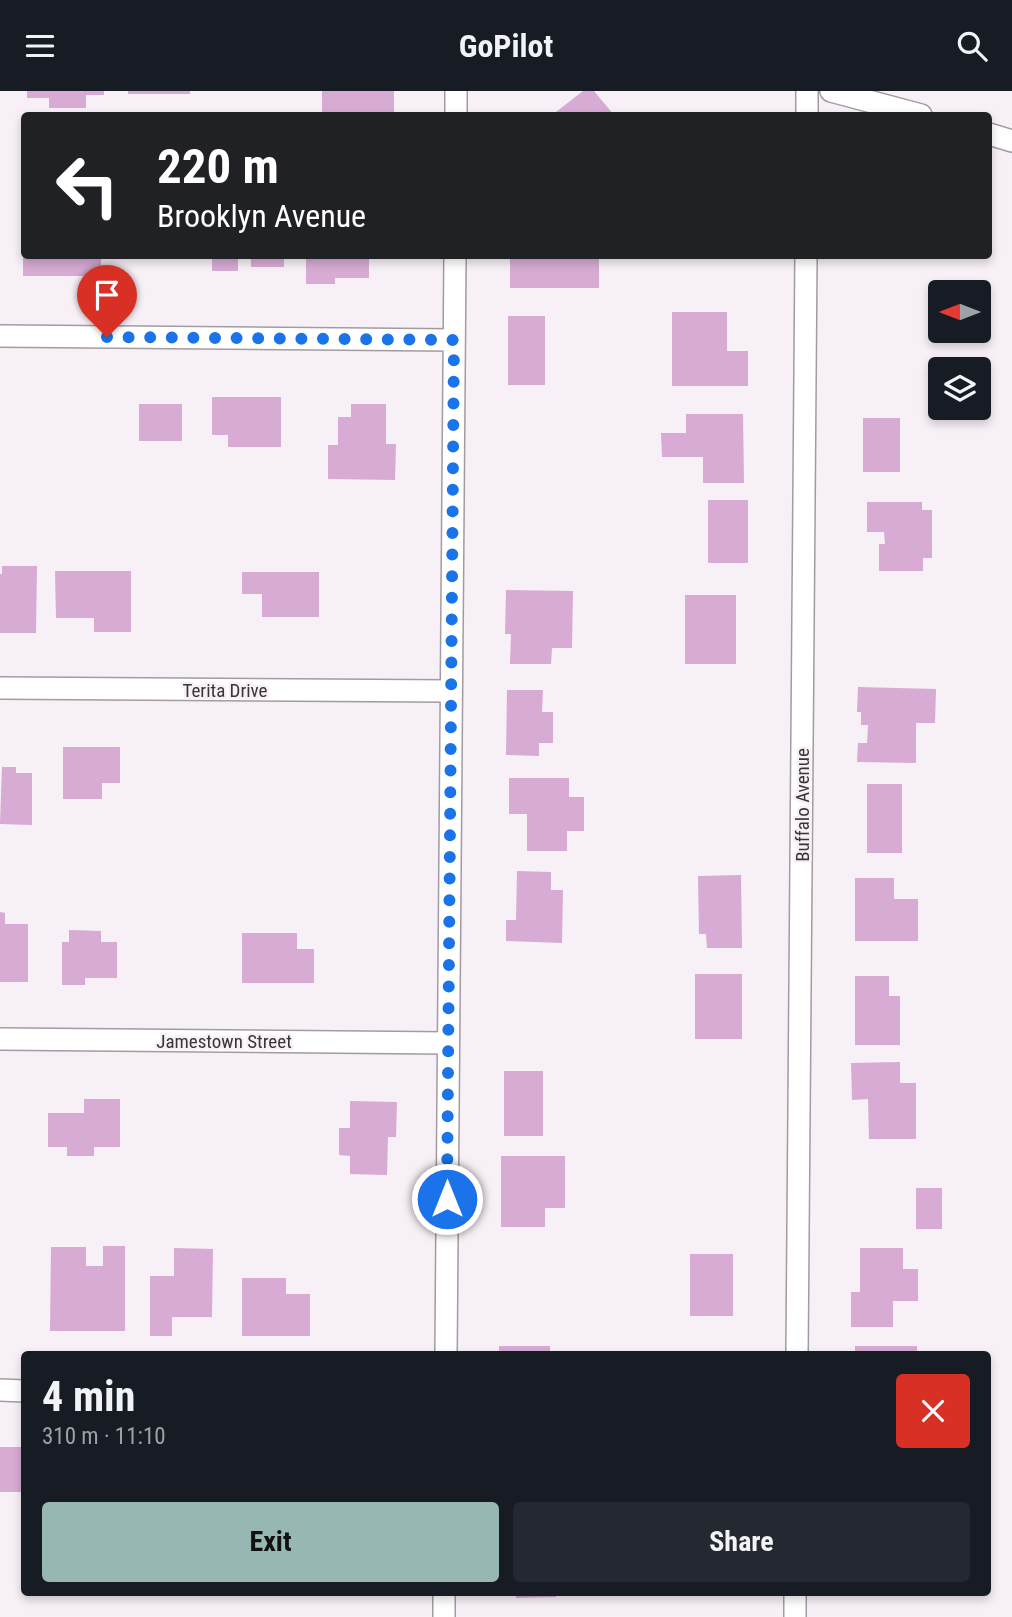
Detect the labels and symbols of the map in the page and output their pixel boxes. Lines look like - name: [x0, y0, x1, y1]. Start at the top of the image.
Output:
- pin: [77, 265, 137, 337]
- north arrow: [928, 280, 990, 343]
- street label: Terita Drive: [182, 679, 268, 702]
- street label: Buffalo Avenue: [791, 748, 814, 862]
- street label: Jamestown Street: [156, 1030, 292, 1053]
- position arrow: [410, 1162, 484, 1236]

